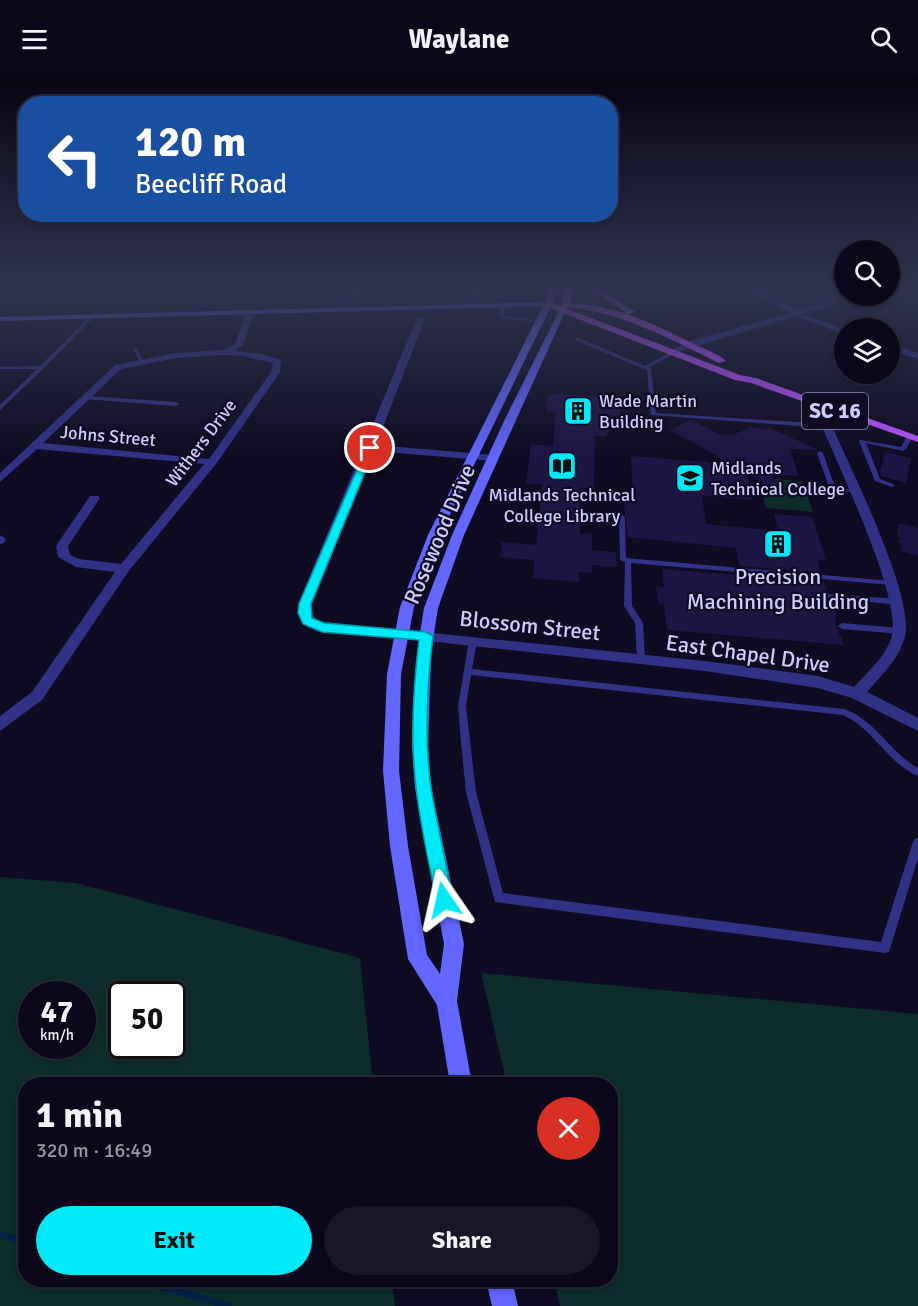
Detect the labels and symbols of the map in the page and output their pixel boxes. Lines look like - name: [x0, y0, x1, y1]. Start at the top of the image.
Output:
- place label: Wade Martin Building: [599, 390, 697, 433]
- road number: SC 16: [802, 393, 868, 429]
- street label: Withers Drive: [161, 395, 241, 491]
- building icon: Wade Martin Building: [562, 395, 594, 427]
- street label: Johns Street: [59, 421, 157, 451]
- pin: [344, 422, 395, 473]
- library icon: Midlands Technical College Library: [546, 450, 578, 482]
- place label: Midlands Technical College: [711, 457, 845, 500]
- street label: Rosewood Drive: [398, 460, 481, 608]
- school or university icon: Midlands Technical College: [674, 462, 706, 494]
- place label: Midlands Technical College Library: [489, 484, 635, 527]
- building icon: Precision Machining Building: [762, 528, 794, 560]
- place label: Precision Machining Building: [687, 563, 869, 615]
- street label: Blossom Street: [458, 605, 602, 646]
- street label: East Chapel Drive: [664, 629, 832, 678]
- position arrow: [412, 868, 476, 932]
- speed limit sign: 50: [108, 981, 186, 1059]

